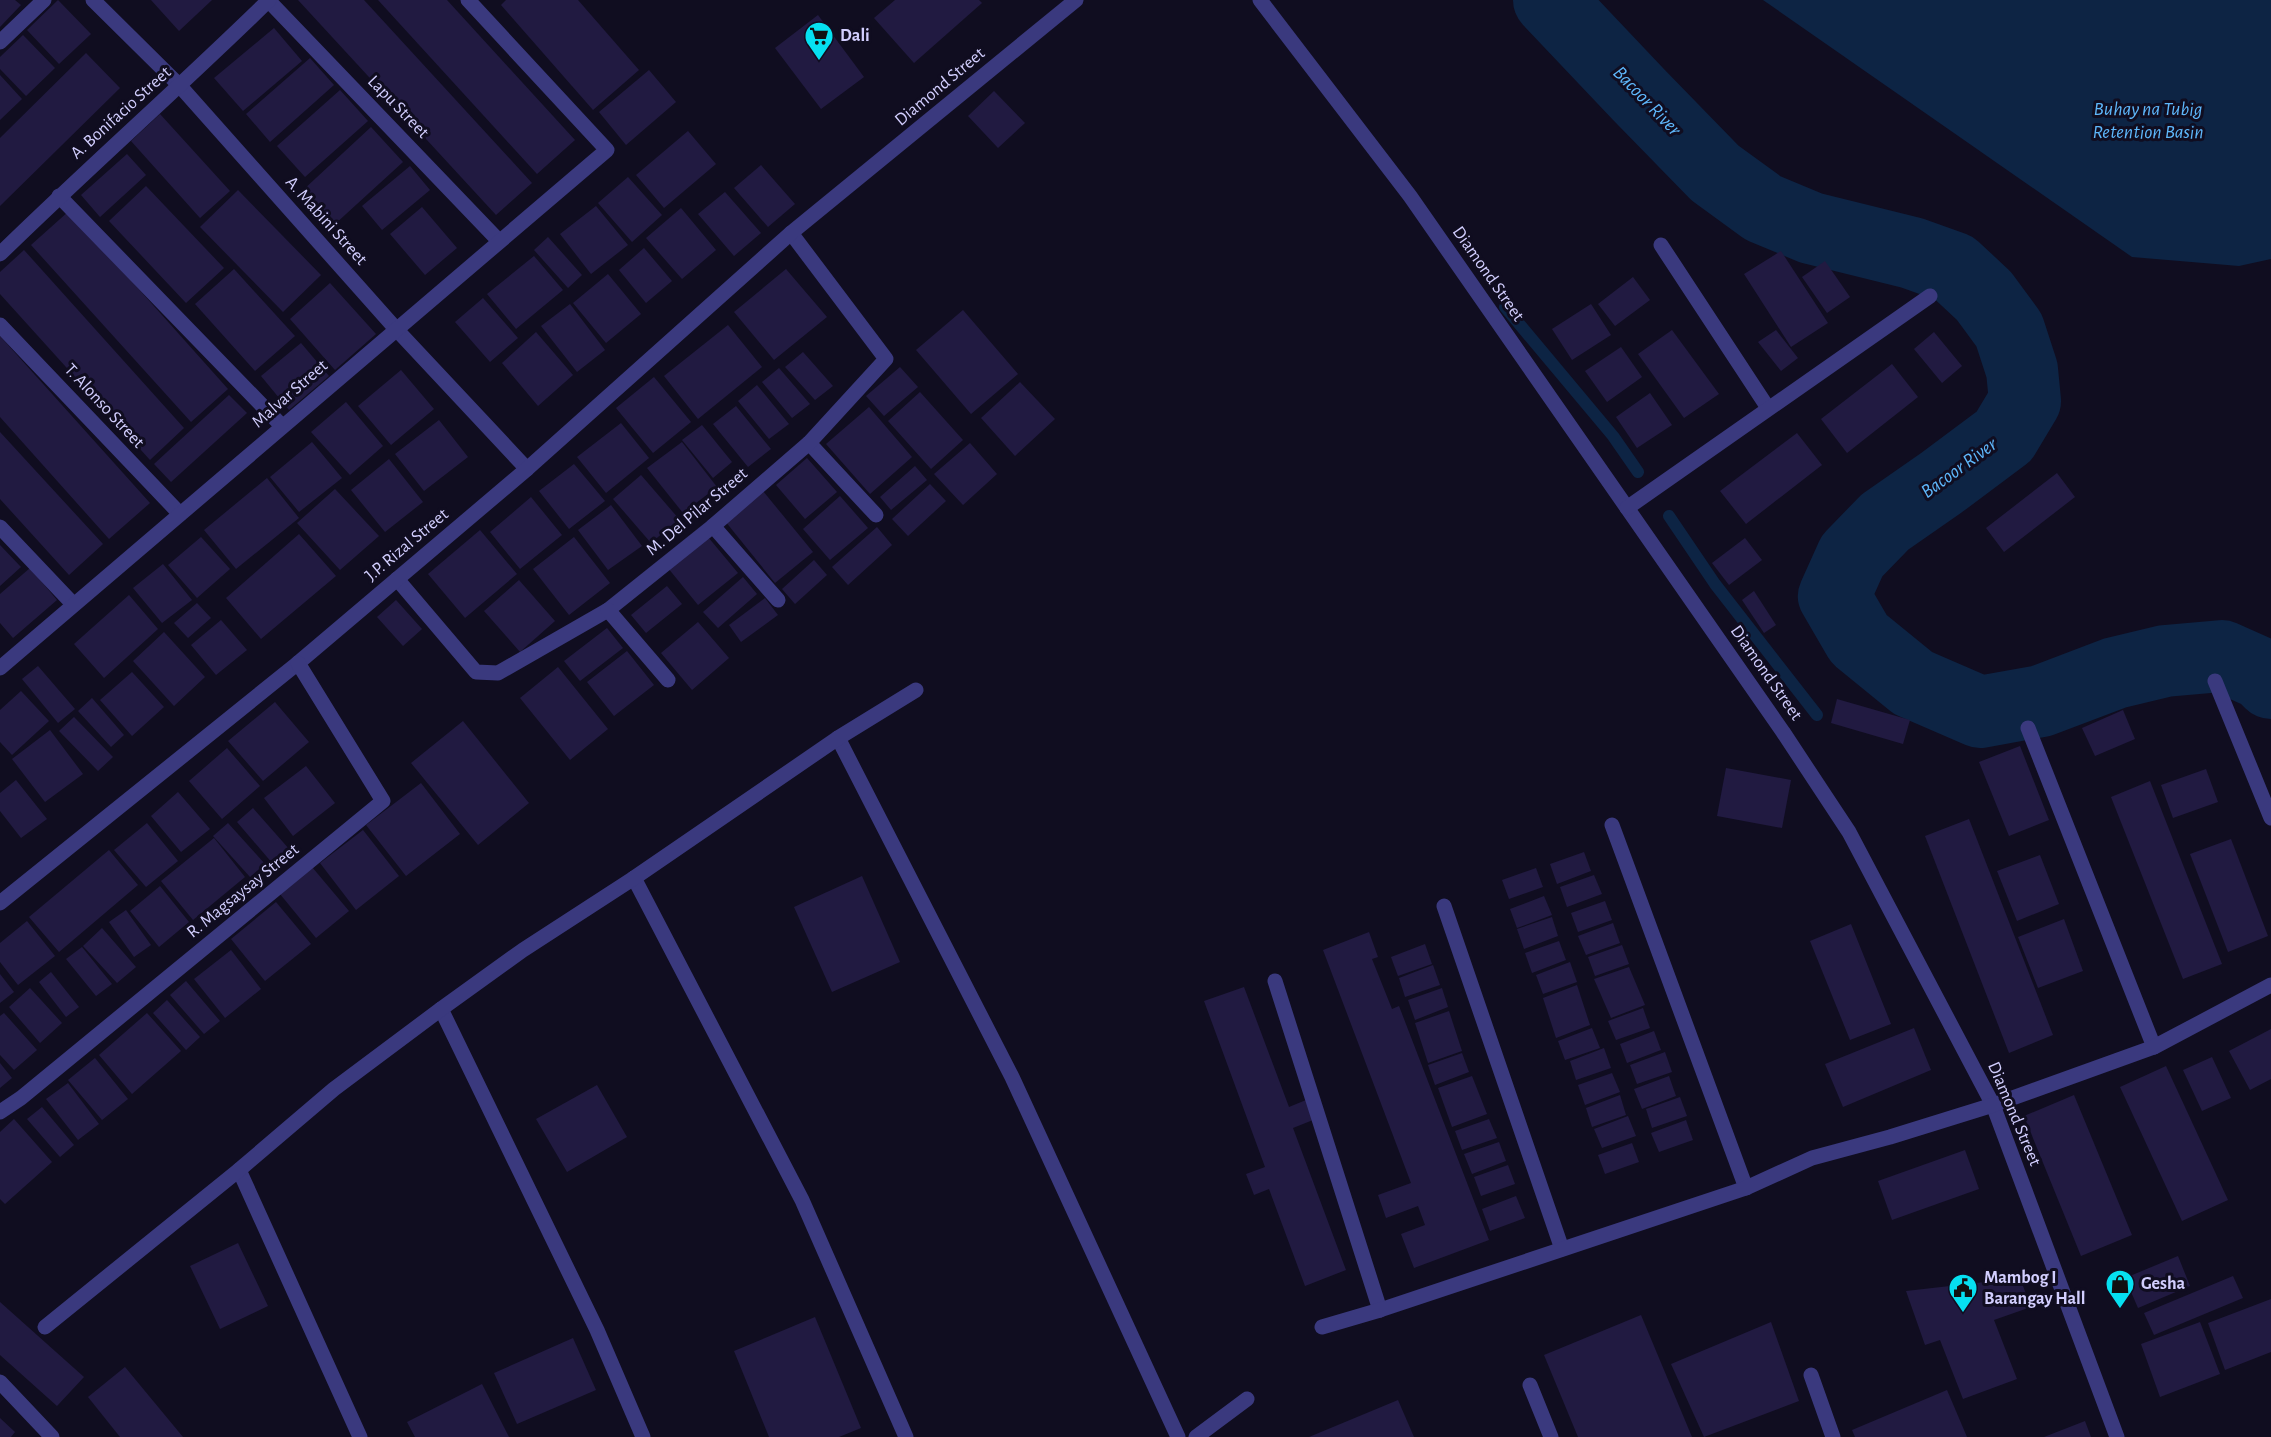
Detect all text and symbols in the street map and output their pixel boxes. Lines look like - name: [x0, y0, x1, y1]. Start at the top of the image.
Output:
- supermarket icon: Dali: [803, 20, 835, 62]
- place label: Dali: [840, 27, 870, 45]
- street label: Diamond Street: [892, 44, 989, 130]
- water label: Bacoor River: [1609, 62, 1685, 140]
- street label: A. Bonifacio Street: [67, 63, 175, 163]
- street label: Lapu Street: [364, 72, 432, 142]
- water label: Buhay na Tubig Retention Basin: [2092, 99, 2204, 142]
- street label: A. Mabini Street: [282, 173, 370, 269]
- street label: Diamond Street: [1449, 223, 1527, 325]
- street label: Malvar Street: [249, 356, 331, 431]
- street label: T. Alonso Street: [61, 360, 148, 452]
- water label: Bacoor River: [1917, 434, 2001, 502]
- street label: M. Del Pilar Street: [643, 464, 751, 559]
- street label: J.P. Rizal Street: [362, 505, 452, 585]
- street label: Diamond Street: [1727, 622, 1805, 724]
- street label: R. Magsaysay Street: [184, 840, 303, 942]
- street label: Diamond Street: [1984, 1059, 2044, 1169]
- shop icon: Gesha: [2104, 1268, 2136, 1310]
- place label: Mambog I Barangay Hall: [1984, 1269, 2086, 1308]
- public building icon: Mambog I Barangay Hall: [1947, 1272, 1979, 1314]
- place label: Gesha: [2141, 1275, 2185, 1293]

